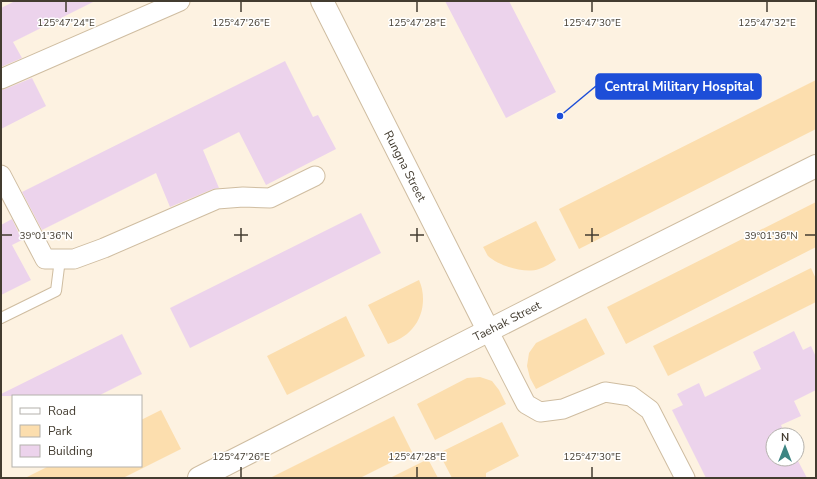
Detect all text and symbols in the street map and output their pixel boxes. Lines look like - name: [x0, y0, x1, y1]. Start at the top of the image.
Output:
- text: 125°47'24"E: [37, 16, 95, 30]
- text: 125°47'26"E: [212, 16, 270, 30]
- text: 125°47'28"E: [388, 16, 446, 30]
- text: 125°47'30"E: [563, 16, 621, 30]
- text: 125°47'32"E: [738, 16, 796, 30]
- callout: Central Military Hospital: [596, 74, 761, 99]
- text: Central Military Hospital: [604, 78, 754, 96]
- street label: Rungna Street: [380, 128, 430, 205]
- text: 39°01'36"N: [19, 229, 73, 243]
- text: 39°01'36"N: [744, 229, 798, 243]
- street label: Taehak Street: [470, 297, 544, 345]
- legend: [12, 395, 142, 467]
- text: Road: [48, 403, 76, 419]
- text: Park: [48, 423, 73, 439]
- north arrow: [765, 427, 805, 467]
- text: N: [781, 430, 789, 445]
- text: Building: [48, 443, 93, 459]
- text: 125°47'26"E: [212, 450, 270, 464]
- text: 125°47'28"E: [388, 450, 446, 464]
- text: 125°47'30"E: [563, 450, 621, 464]

